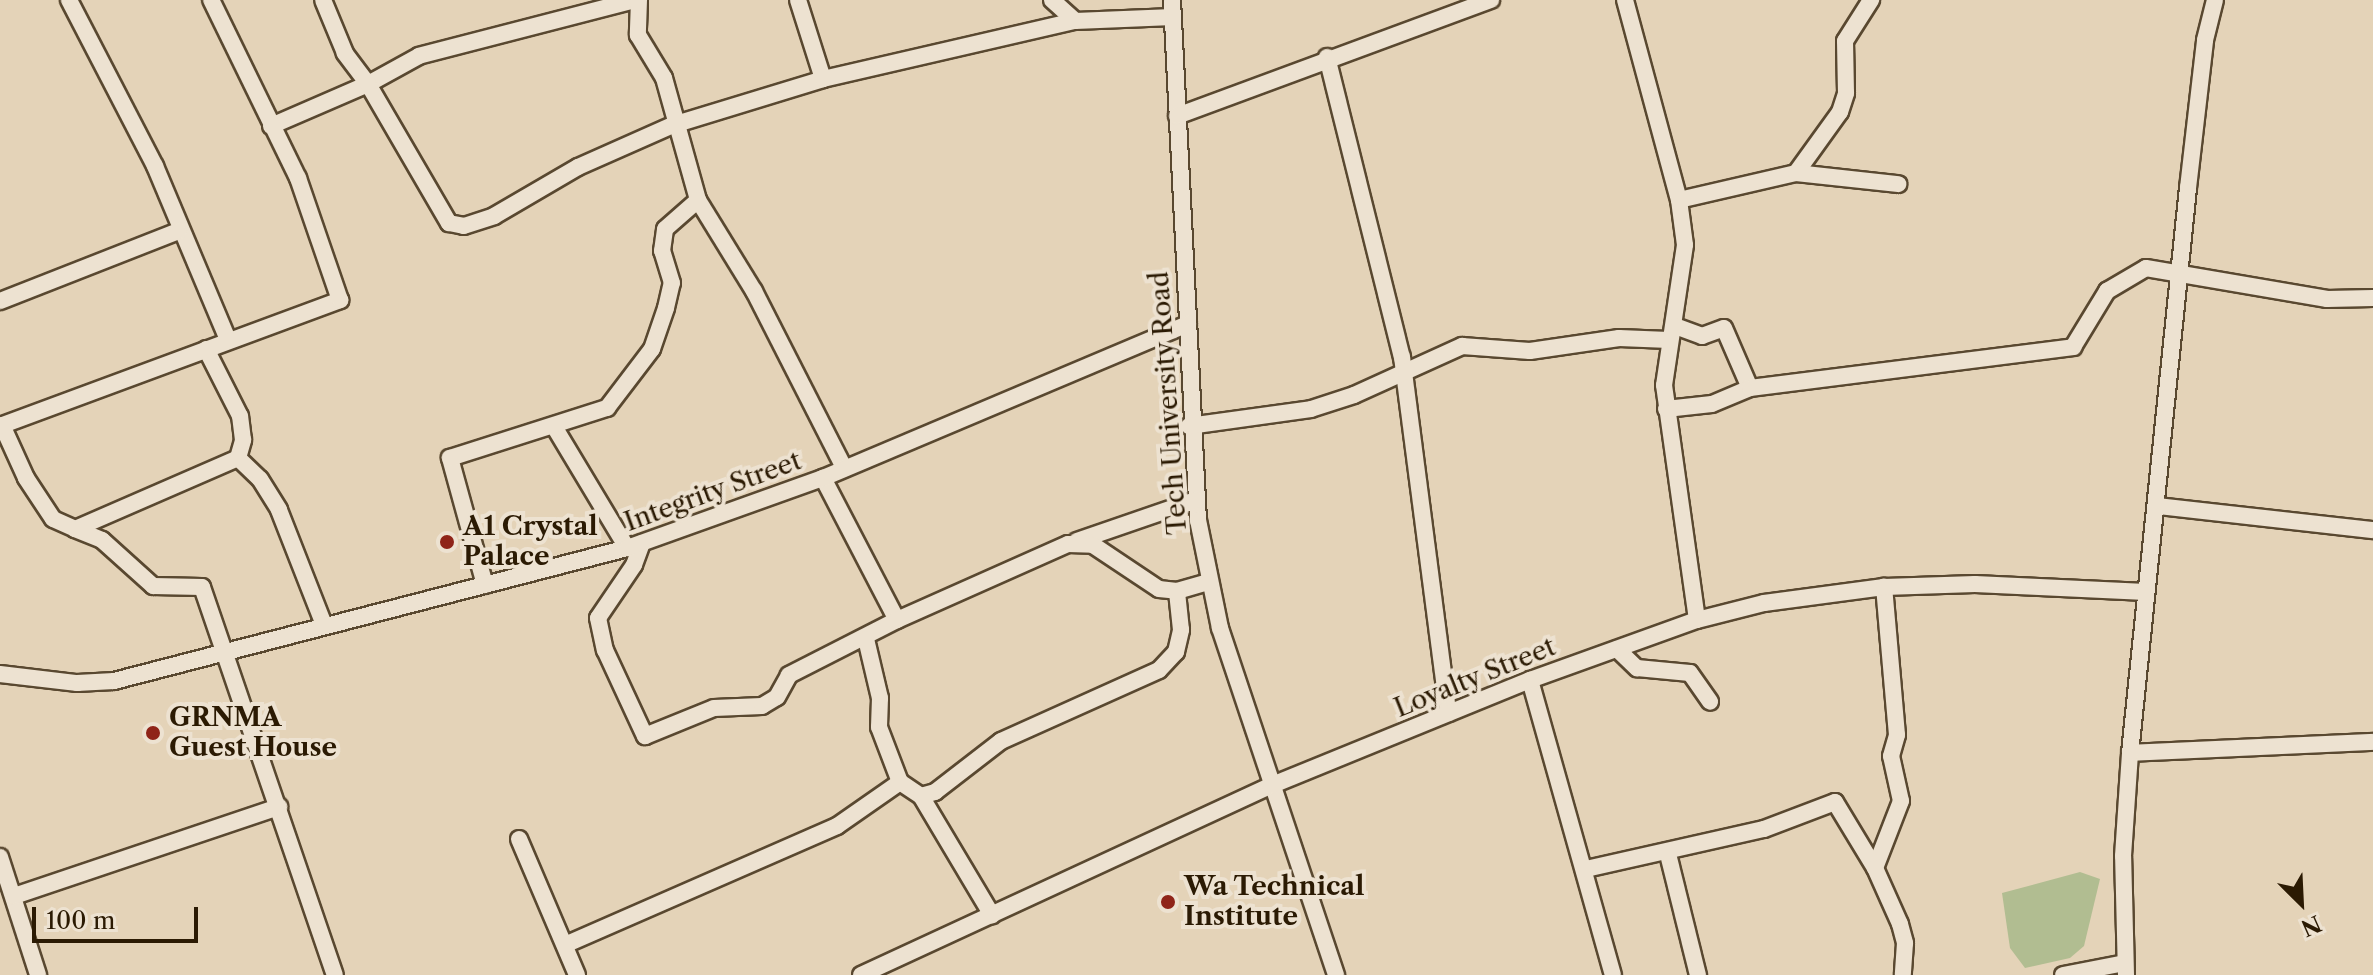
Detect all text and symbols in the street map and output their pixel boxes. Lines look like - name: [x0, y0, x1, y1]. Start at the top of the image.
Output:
- street label: Tech University Road: [1144, 270, 1194, 536]
- street label: Integrity Street: [620, 445, 806, 539]
- place label: A1 Crystal Palace: [463, 511, 598, 572]
- marker: A1 Crystal Palace: [438, 533, 456, 551]
- street label: Loyalty Street: [1390, 631, 1560, 725]
- place label: GRNMA Guest House: [169, 702, 337, 764]
- marker: GRNMA Guest House: [144, 724, 162, 742]
- north arrow: [2261, 863, 2341, 943]
- place label: Wa Technical Institute: [1184, 871, 1365, 932]
- scale bar: [36, 891, 202, 941]
- marker: Wa Technical Institute: [1159, 893, 1177, 911]
- text: 100 m: [46, 906, 115, 935]
- text: N: [2297, 909, 2325, 942]

